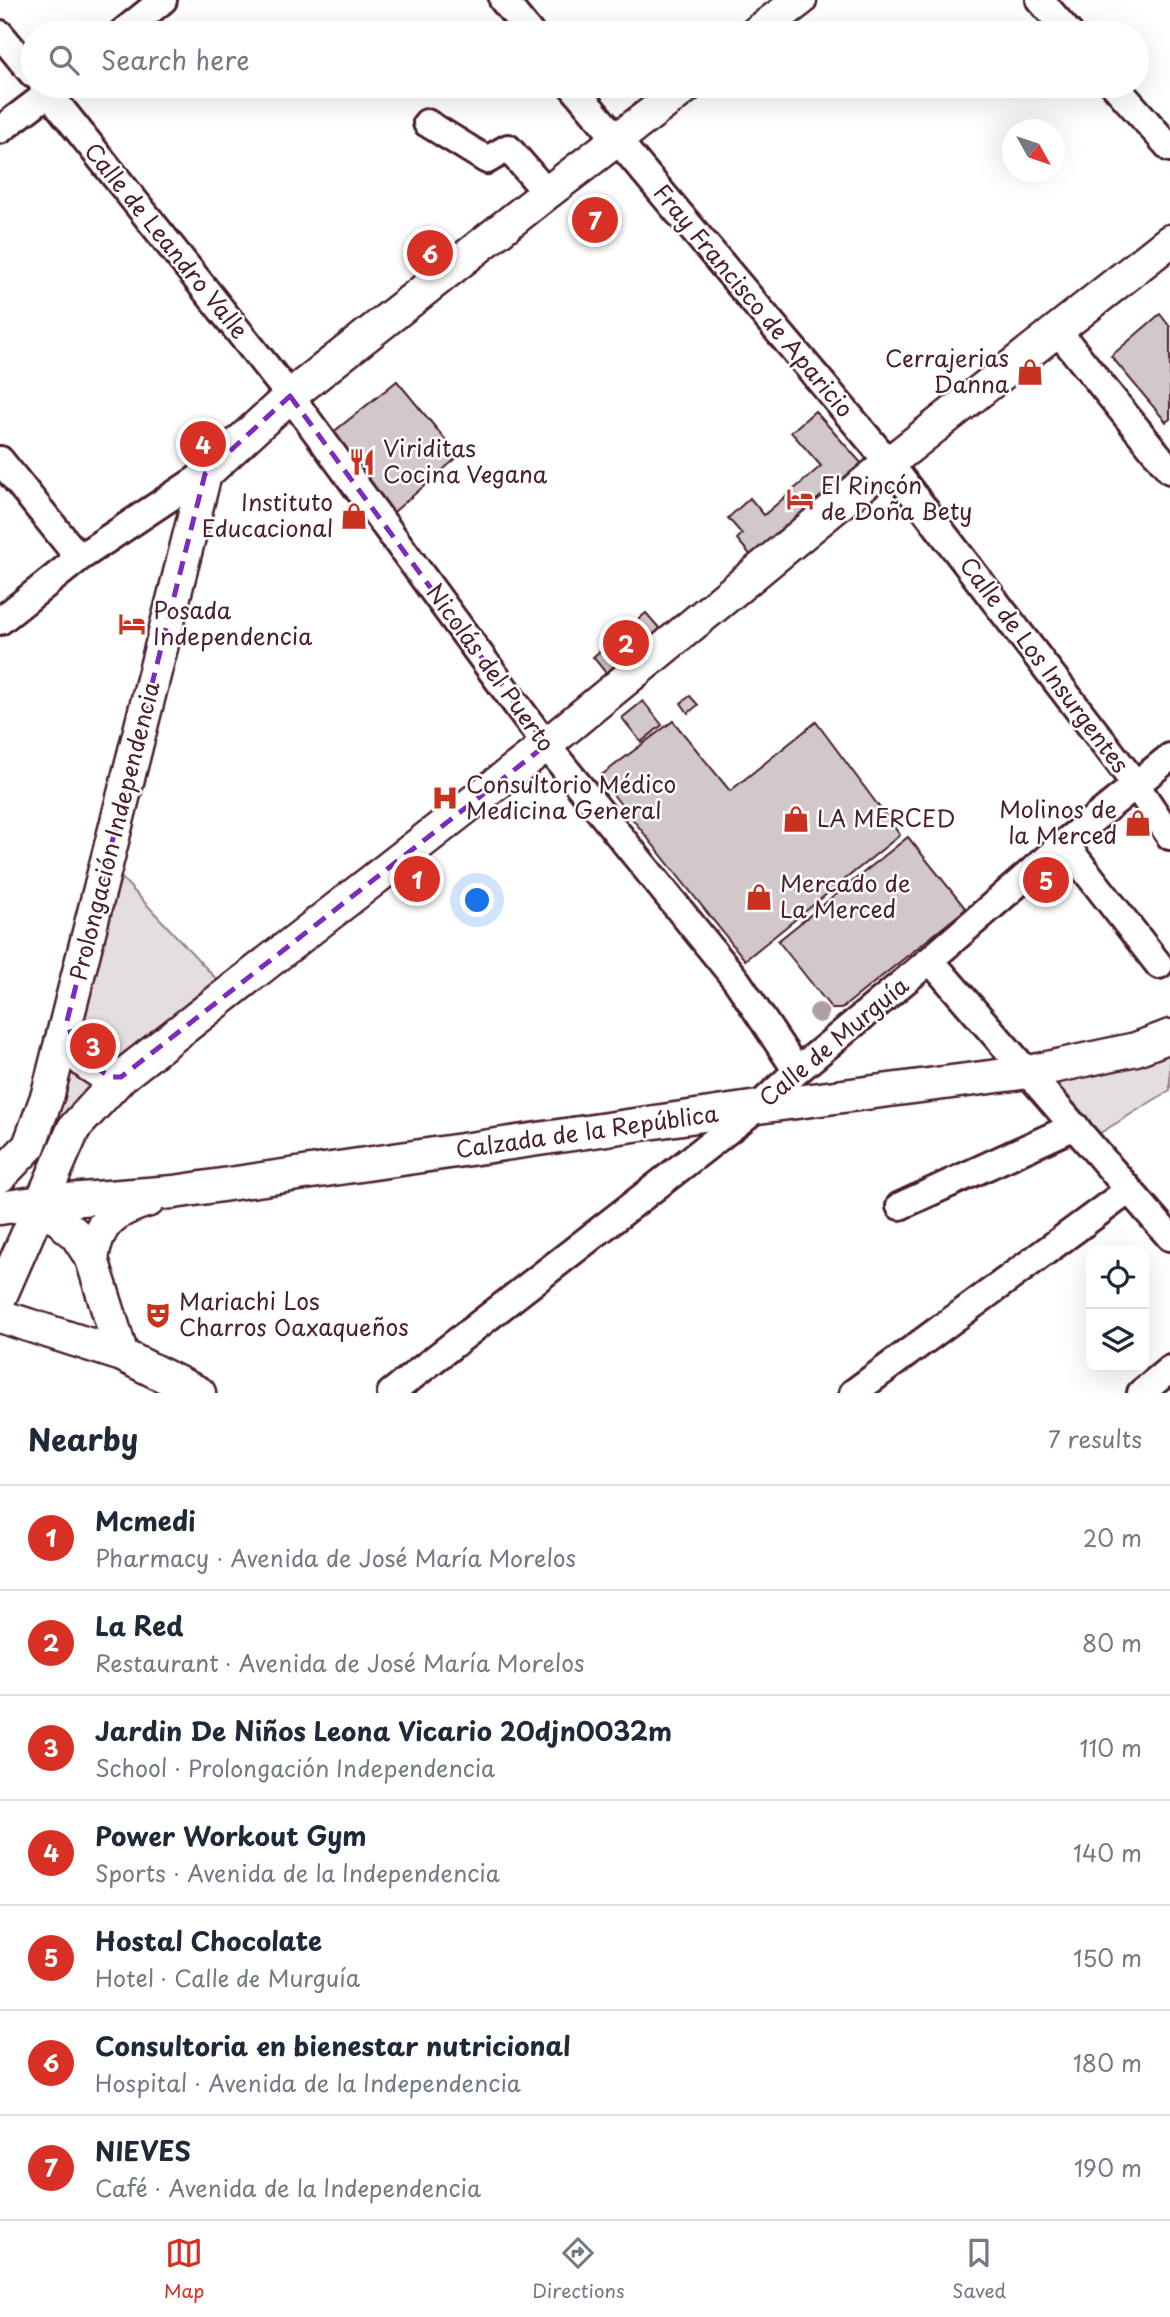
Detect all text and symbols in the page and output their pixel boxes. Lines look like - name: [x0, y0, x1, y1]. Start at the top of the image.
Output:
- search box: [21, 21, 1149, 98]
- text: Search here: [101, 40, 250, 79]
- icon: search: [45, 41, 83, 79]
- north arrow: [1002, 119, 1065, 182]
- street label: Calle de Leandro Valle: [77, 134, 257, 346]
- street label: Fray Francisco de Aparicio: [646, 176, 863, 424]
- pin: 7: [572, 194, 618, 246]
- pin: 6: [407, 227, 453, 279]
- place label: Cerrajerias Danna: [885, 340, 1010, 401]
- shop icon: Cerrajerias Danna: [1015, 357, 1045, 387]
- pin: 4: [180, 418, 226, 470]
- place label: Viriditas Cocina Vegana: [383, 430, 548, 491]
- restaurant icon: Viriditas Cocina Vegana: [347, 447, 377, 477]
- place label: El Rincón de Doña Bety: [821, 467, 972, 528]
- place label: Instituto Educacional: [202, 484, 333, 545]
- hotel icon: El Rincón de Doña Bety: [785, 484, 815, 514]
- shop icon: Instituto Educacional: [339, 501, 369, 531]
- street label: Calle de Los Insurgentes: [952, 549, 1138, 779]
- street label: Nicolás del Puerto: [418, 576, 564, 758]
- place label: Posada Independencia: [153, 592, 312, 653]
- hotel icon: Posada Independencia: [117, 609, 147, 639]
- pin: 2: [603, 617, 649, 669]
- street label: Prolongación Independencia: [59, 678, 168, 984]
- place label: Consultorio Médico Medicina General: [466, 766, 676, 827]
- hospital icon: Consultorio Médico Medicina General: [430, 783, 460, 813]
- place label: Molinos de la Merced: [999, 791, 1117, 852]
- place label: LA MERCED: [817, 800, 956, 835]
- shop icon: LA MERCED: [781, 804, 811, 834]
- shop icon: Molinos de la Merced: [1123, 808, 1153, 838]
- pin: 1: [394, 853, 440, 905]
- pin: 5: [1023, 854, 1069, 906]
- place label: Mercado de La Merced: [780, 865, 911, 926]
- shop icon: Mercado de La Merced: [744, 882, 774, 912]
- your location: [460, 883, 494, 917]
- street label: Calle de Murguía: [751, 967, 916, 1114]
- pin: 3: [70, 1020, 116, 1072]
- street label: Calzada de la República: [453, 1095, 721, 1166]
- map controls: [1086, 1246, 1149, 1372]
- button: locate: [1086, 1246, 1149, 1309]
- place label: Mariachi Los Charros Oaxaqueños: [179, 1283, 409, 1344]
- theatre icon: Mariachi Los Charros Oaxaqueños: [143, 1300, 173, 1330]
- button: layers: [1086, 1309, 1149, 1372]
- text: Nearby: [28, 1416, 138, 1461]
- text: 7 results: [1048, 1421, 1142, 1456]
- text: Mcmedi: [95, 1501, 196, 1540]
- text: 1: [46, 1520, 57, 1555]
- text: 20 m: [1083, 1520, 1142, 1555]
- text: Pharmacy · Avenida de José María Morelos: [95, 1540, 576, 1575]
- text: La Red: [95, 1606, 183, 1645]
- text: 2: [43, 1625, 59, 1660]
- text: 80 m: [1082, 1625, 1142, 1660]
- text: Restaurant · Avenida de José María Morelos: [95, 1645, 584, 1680]
- text: Jardin De Niños Leona Vicario 20djn0032m: [95, 1711, 672, 1750]
- text: 3: [43, 1730, 59, 1765]
- text: 110 m: [1080, 1730, 1142, 1765]
- text: School · Prolongación Independencia: [95, 1750, 495, 1785]
- text: Power Workout Gym: [95, 1816, 367, 1855]
- text: 4: [43, 1835, 59, 1870]
- text: 140 m: [1073, 1835, 1142, 1870]
- text: Sports · Avenida de la Independencia: [95, 1855, 500, 1890]
- text: Hostal Chocolate: [95, 1921, 322, 1960]
- text: 5: [44, 1940, 58, 1975]
- text: 150 m: [1073, 1940, 1142, 1975]
- text: Hotel · Calle de Murguía: [95, 1960, 360, 1995]
- text: Consultoria en bienestar nutricional: [95, 2026, 571, 2065]
- text: 6: [43, 2045, 59, 2080]
- text: 180 m: [1073, 2045, 1142, 2080]
- text: Hospital · Avenida de la Independencia: [95, 2065, 521, 2100]
- text: NIEVES: [95, 2131, 191, 2170]
- text: 7: [44, 2150, 58, 2185]
- text: 190 m: [1074, 2150, 1142, 2185]
- text: Café · Avenida de la Independencia: [95, 2170, 481, 2205]
- tab: Map: [164, 2234, 204, 2304]
- tab: Directions: [532, 2234, 625, 2304]
- tab: Saved: [952, 2234, 1006, 2304]

